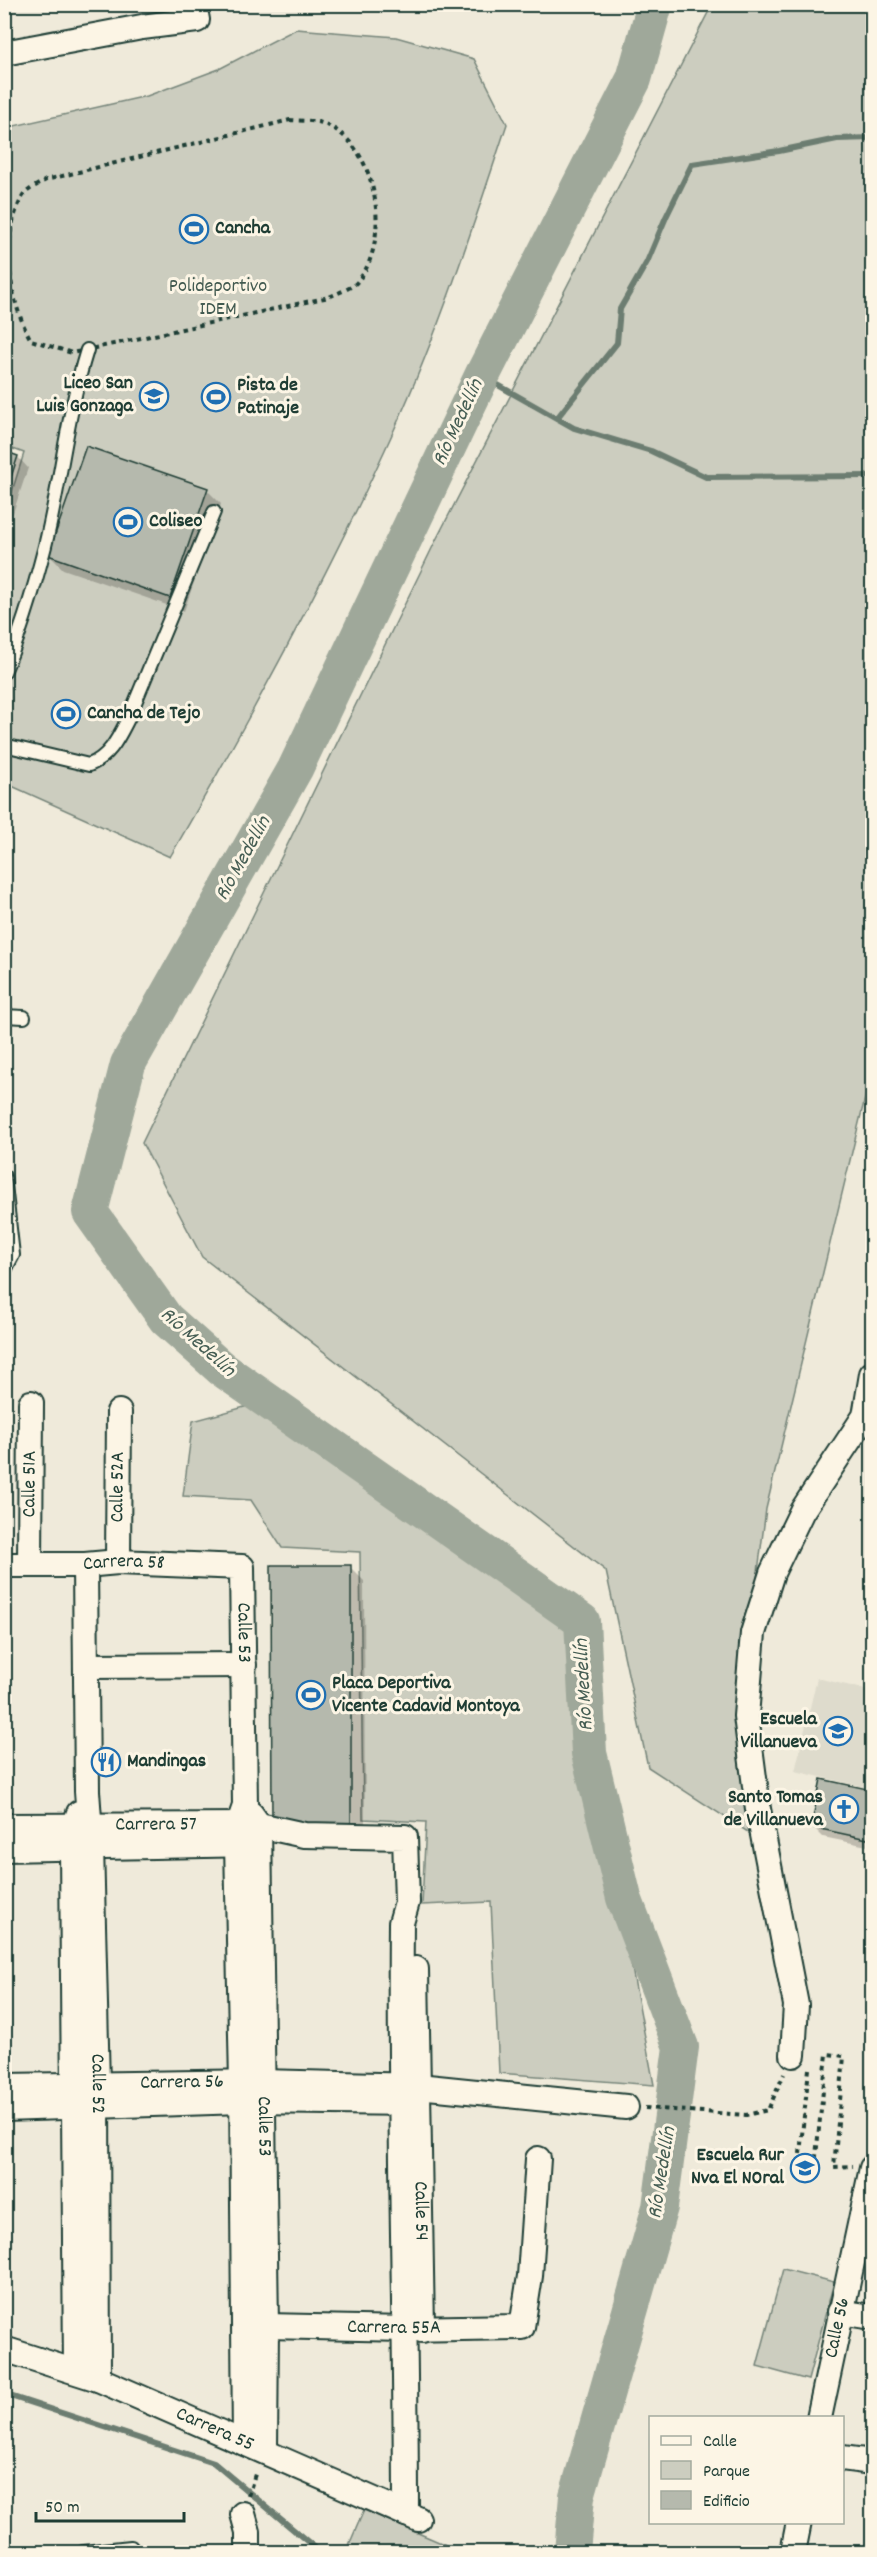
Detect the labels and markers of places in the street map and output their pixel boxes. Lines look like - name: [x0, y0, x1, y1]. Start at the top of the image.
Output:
- sports icon: Cancha: [178, 213, 210, 245]
- place label: Cancha: [215, 215, 271, 243]
- place label: Liceo San Luis Gonzaga: [36, 370, 134, 421]
- place label: Pista de Patinaje: [237, 372, 299, 423]
- school or university icon: Liceo San Luis Gonzaga: [138, 380, 170, 412]
- sports icon: Pista de Patinaje: [200, 381, 232, 413]
- sports icon: Coliseo: [112, 506, 144, 538]
- place label: Coliseo: [149, 508, 202, 536]
- sports icon: Cancha de Tejo: [50, 698, 82, 730]
- place label: Cancha de Tejo: [87, 700, 200, 728]
- place label: Placa Deportiva Vicente Cadavid Montoya: [332, 1670, 520, 1721]
- sports icon: Placa Deportiva Vicente Cadavid Montoya: [295, 1679, 327, 1711]
- place label: Escuela Villanueva: [740, 1706, 818, 1757]
- school or university icon: Escuela Villanueva: [822, 1715, 854, 1747]
- restaurant icon: Mandingas: [90, 1746, 122, 1778]
- place label: Mandingas: [127, 1748, 206, 1776]
- place label: Santo Tomas de Villanueva: [724, 1784, 824, 1835]
- church icon: Santo Tomas de Villanueva: [828, 1793, 860, 1825]
- place label: Escuela Rur Nva El N0ral: [691, 2142, 785, 2193]
- school or university icon: Escuela Rur Nva El N0ral: [789, 2152, 821, 2184]

